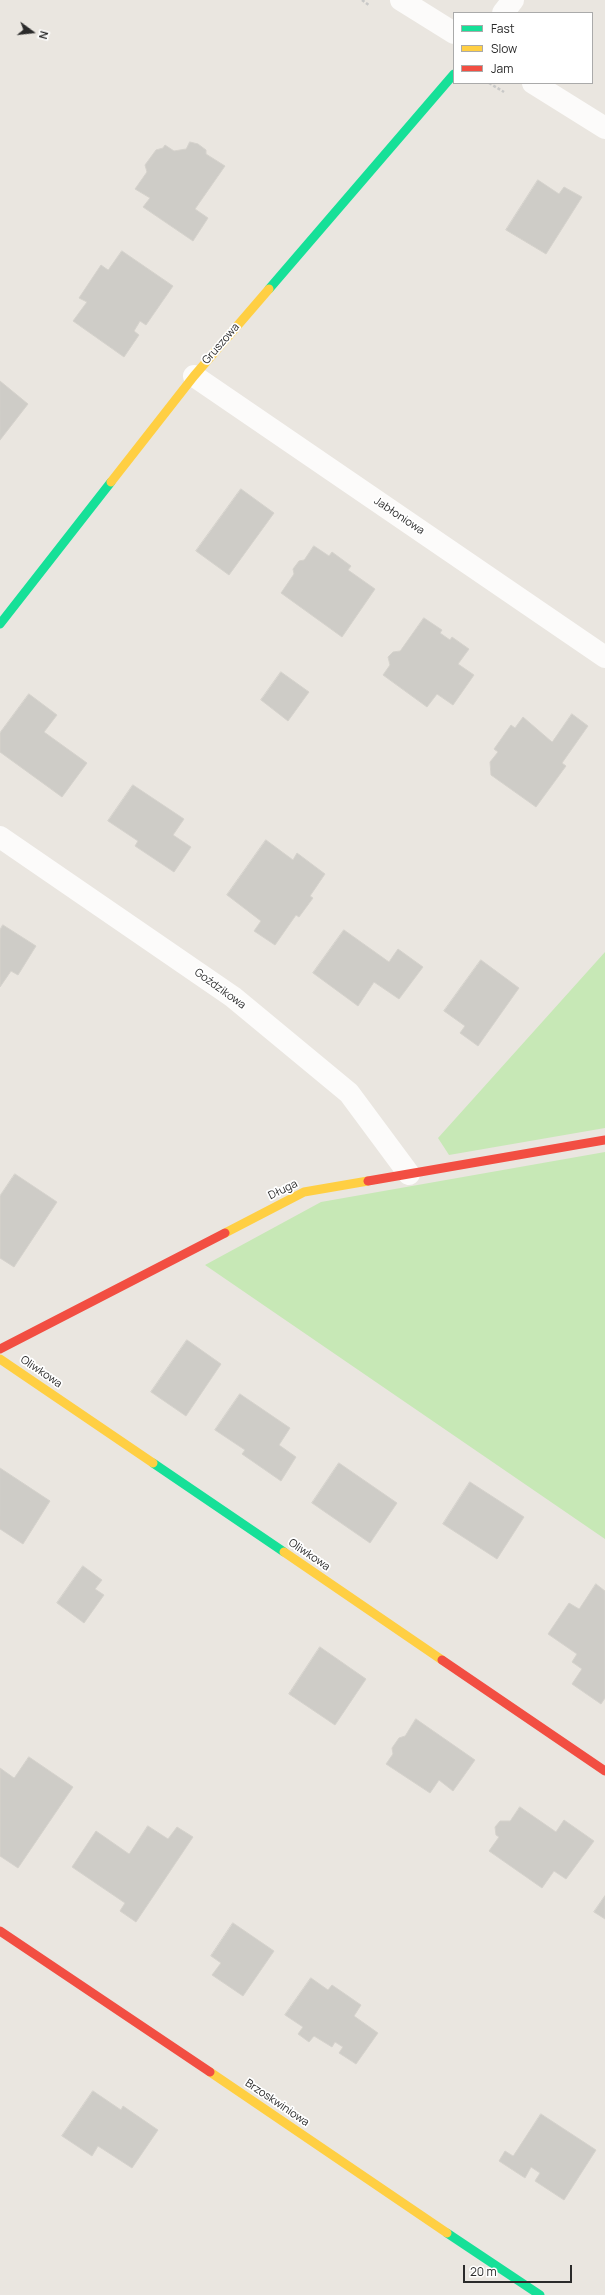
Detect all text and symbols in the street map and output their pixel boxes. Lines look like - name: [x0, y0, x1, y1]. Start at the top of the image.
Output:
- north arrow: [12, 12, 52, 52]
- legend: [453, 12, 593, 84]
- text: Fast: [491, 20, 515, 37]
- text: N: [36, 29, 52, 41]
- text: Slow: [491, 40, 517, 57]
- text: Jam: [491, 60, 513, 77]
- street label: Gruszowa: [200, 321, 242, 367]
- street label: Jabłoniowa: [371, 494, 427, 538]
- street label: Goździkowa: [192, 966, 248, 1012]
- street label: Długa: [266, 1177, 300, 1203]
- street label: Oliwkowa: [18, 1353, 64, 1391]
- street label: Oliwkowa: [286, 1536, 332, 1574]
- street label: Brzoskwiniowa: [242, 2077, 312, 2129]
- scale bar: [465, 2257, 574, 2283]
- text: 20 m: [470, 2263, 497, 2280]

